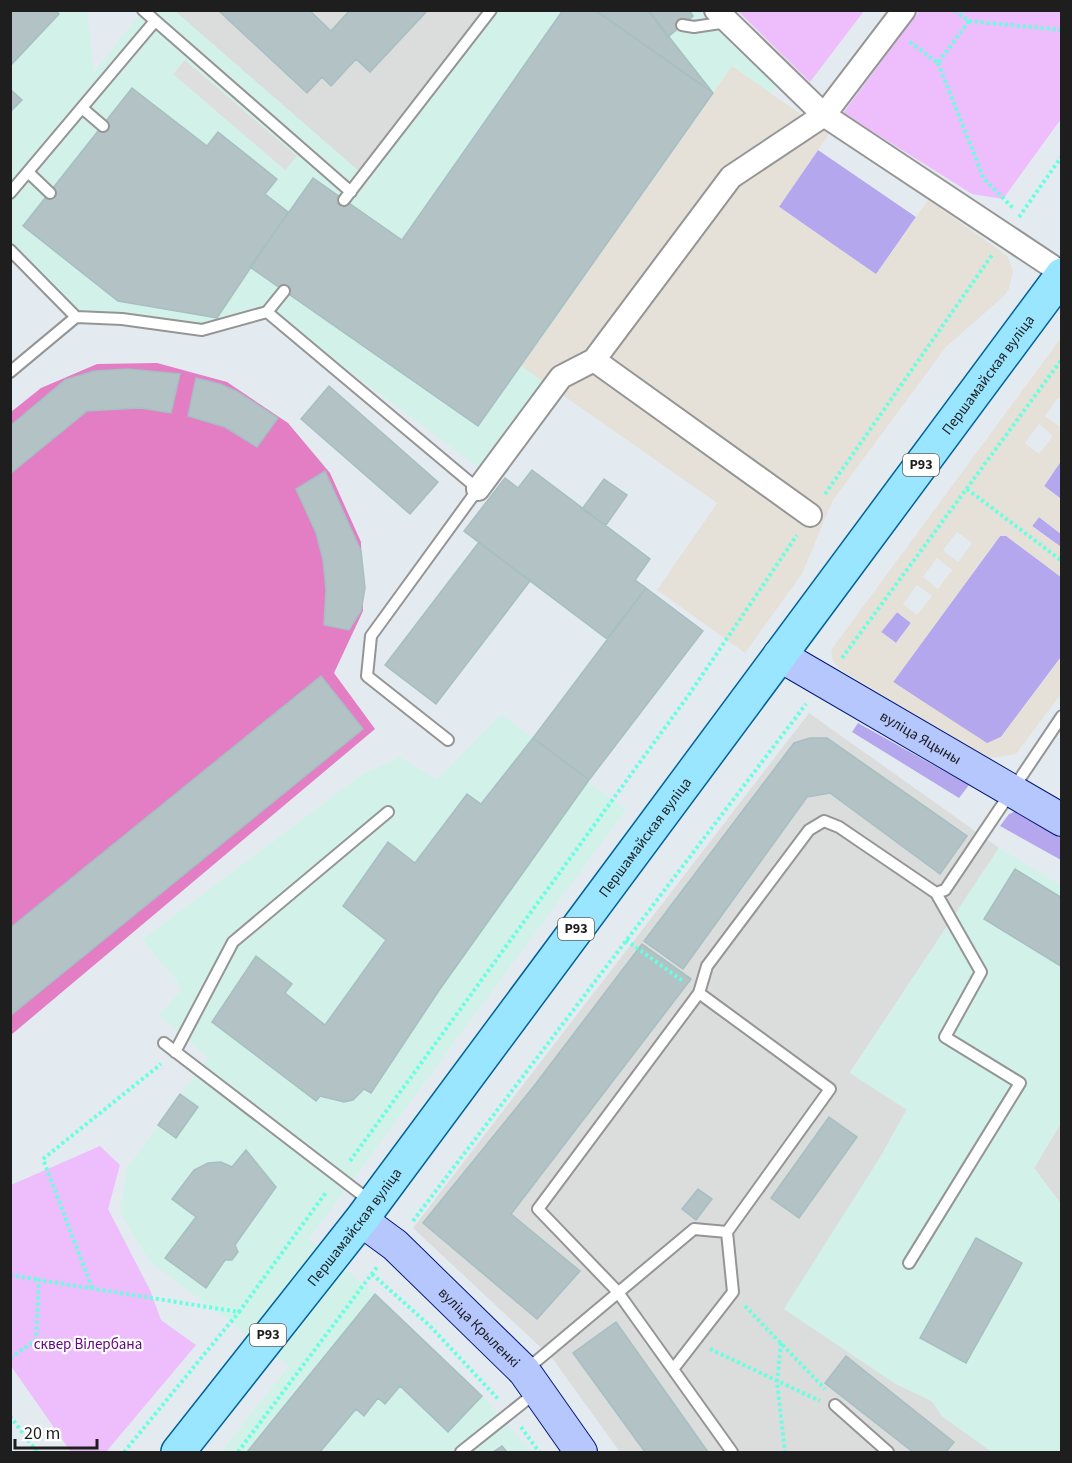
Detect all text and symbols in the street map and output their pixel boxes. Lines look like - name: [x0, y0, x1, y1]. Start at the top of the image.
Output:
- street label: Першамайская вуліца: [937, 310, 1040, 439]
- road number: Р93: [903, 454, 939, 476]
- street label: вуліца Яцыны: [876, 706, 965, 770]
- street label: Першамайская вуліца: [593, 773, 696, 902]
- road number: Р93: [558, 918, 594, 940]
- street label: Першамайская вуліца: [302, 1163, 407, 1291]
- street label: вуліца Крыленкі: [434, 1282, 525, 1372]
- road number: Р93: [250, 1324, 286, 1346]
- park label: сквер Вілербана: [34, 1334, 142, 1355]
- scale bar: [15, 1412, 98, 1450]
- text: 20 m: [24, 1421, 60, 1446]

